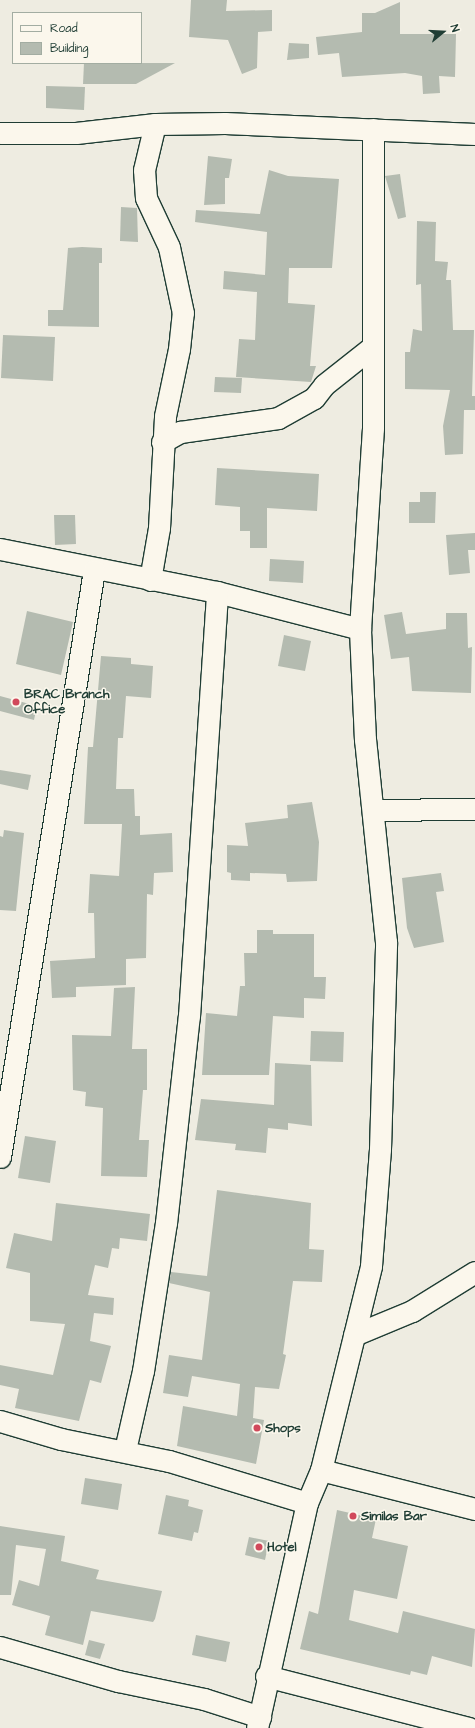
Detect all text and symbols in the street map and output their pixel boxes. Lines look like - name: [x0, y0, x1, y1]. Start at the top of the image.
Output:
- legend: [12, 12, 142, 64]
- north arrow: [423, 12, 463, 52]
- text: Road: [50, 20, 78, 37]
- text: N: [447, 23, 463, 34]
- text: Building: [50, 40, 88, 57]
- place label: BRAC Branch Office: [24, 687, 109, 718]
- marker: BRAC Branch Office: [11, 697, 21, 707]
- place label: Shops: [265, 1420, 301, 1436]
- marker: Shops: [252, 1423, 262, 1433]
- place label: Similas Bar: [361, 1508, 427, 1524]
- marker: Similas Bar: [348, 1511, 358, 1521]
- place label: Hotel: [267, 1539, 297, 1555]
- marker: Hotel: [254, 1542, 264, 1552]

